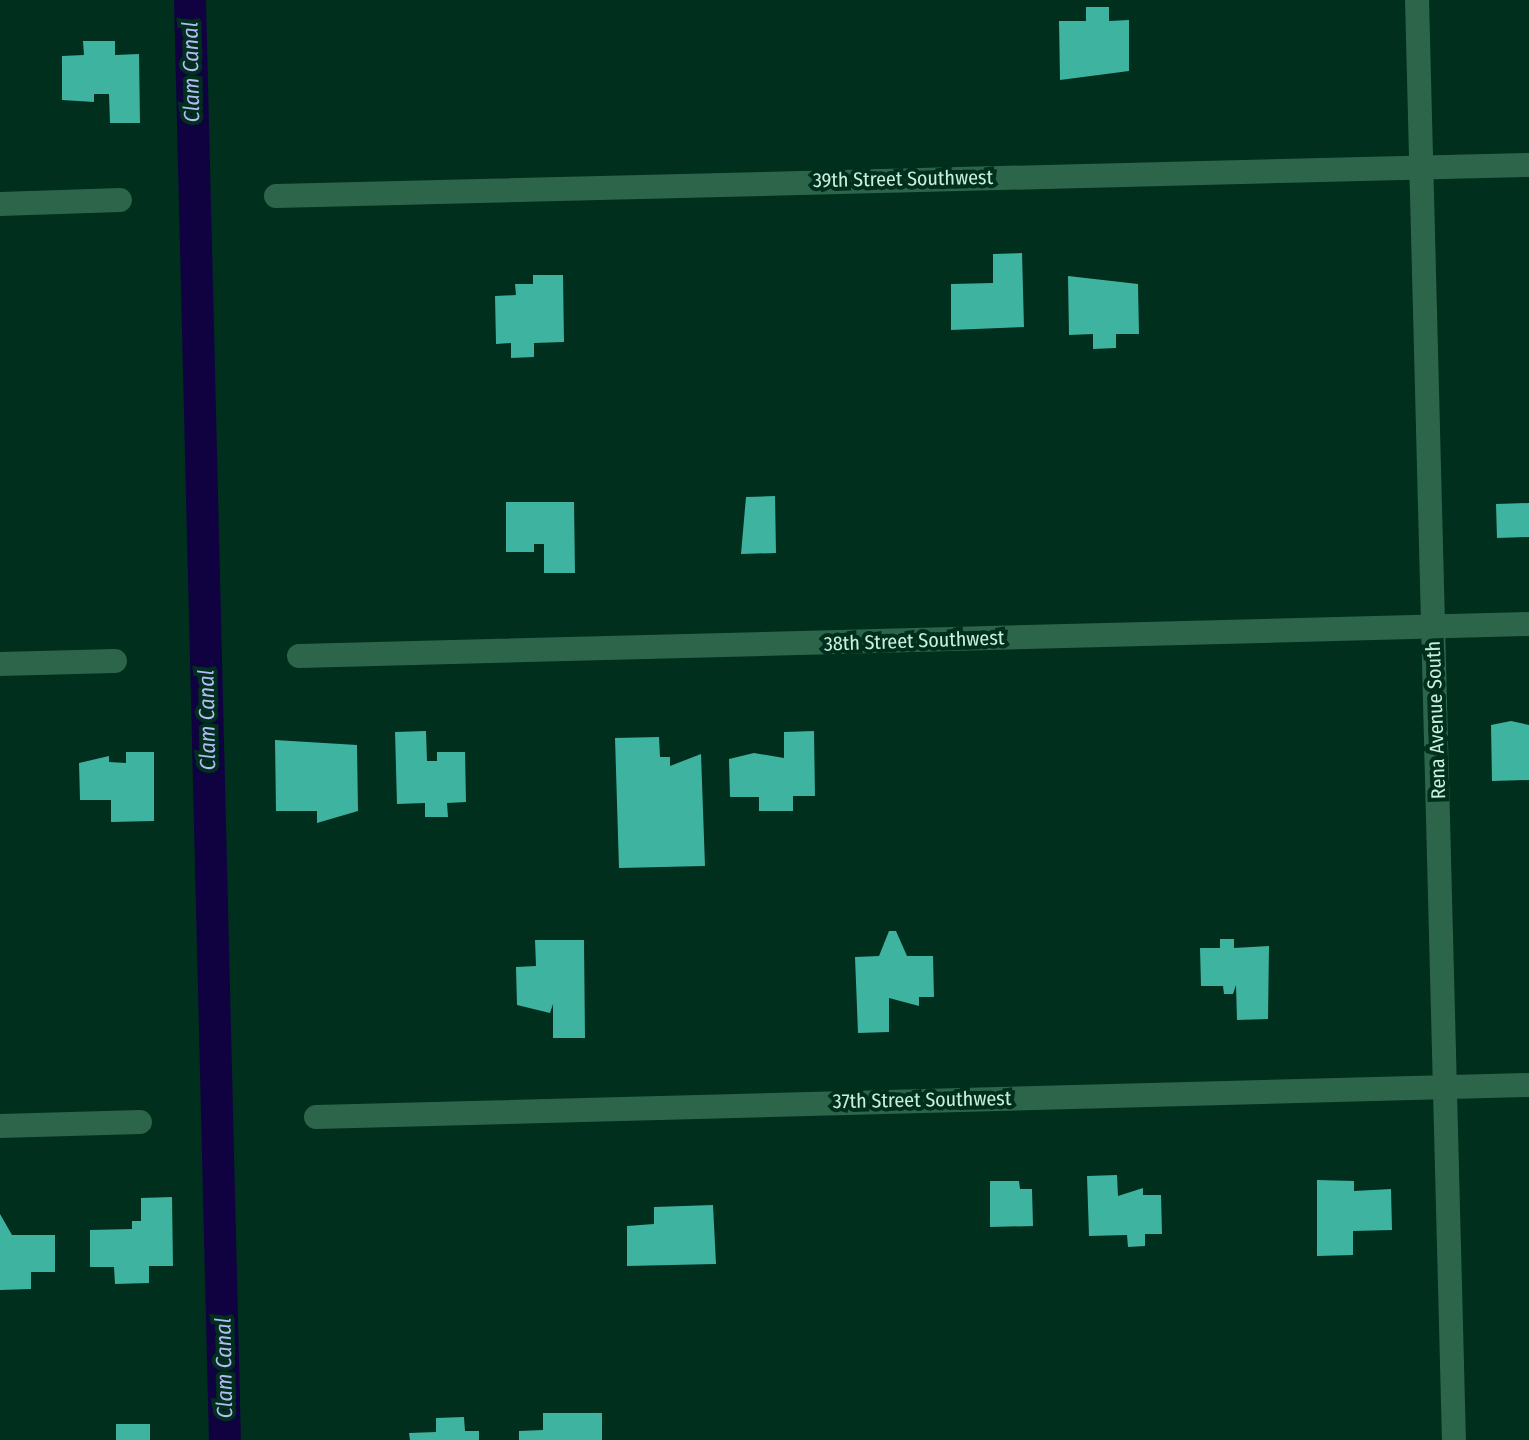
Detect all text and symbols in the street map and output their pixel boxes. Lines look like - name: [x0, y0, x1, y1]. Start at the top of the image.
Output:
- water label: Clam Canal: [177, 21, 205, 123]
- street label: 39th Street Southwest: [813, 165, 993, 193]
- street label: 38th Street Southwest: [823, 626, 1005, 656]
- street label: Rena Avenue South: [1421, 640, 1451, 800]
- water label: Clam Canal: [193, 669, 221, 771]
- street label: 37th Street Southwest: [832, 1086, 1012, 1114]
- water label: Clam Canal: [210, 1317, 238, 1419]

